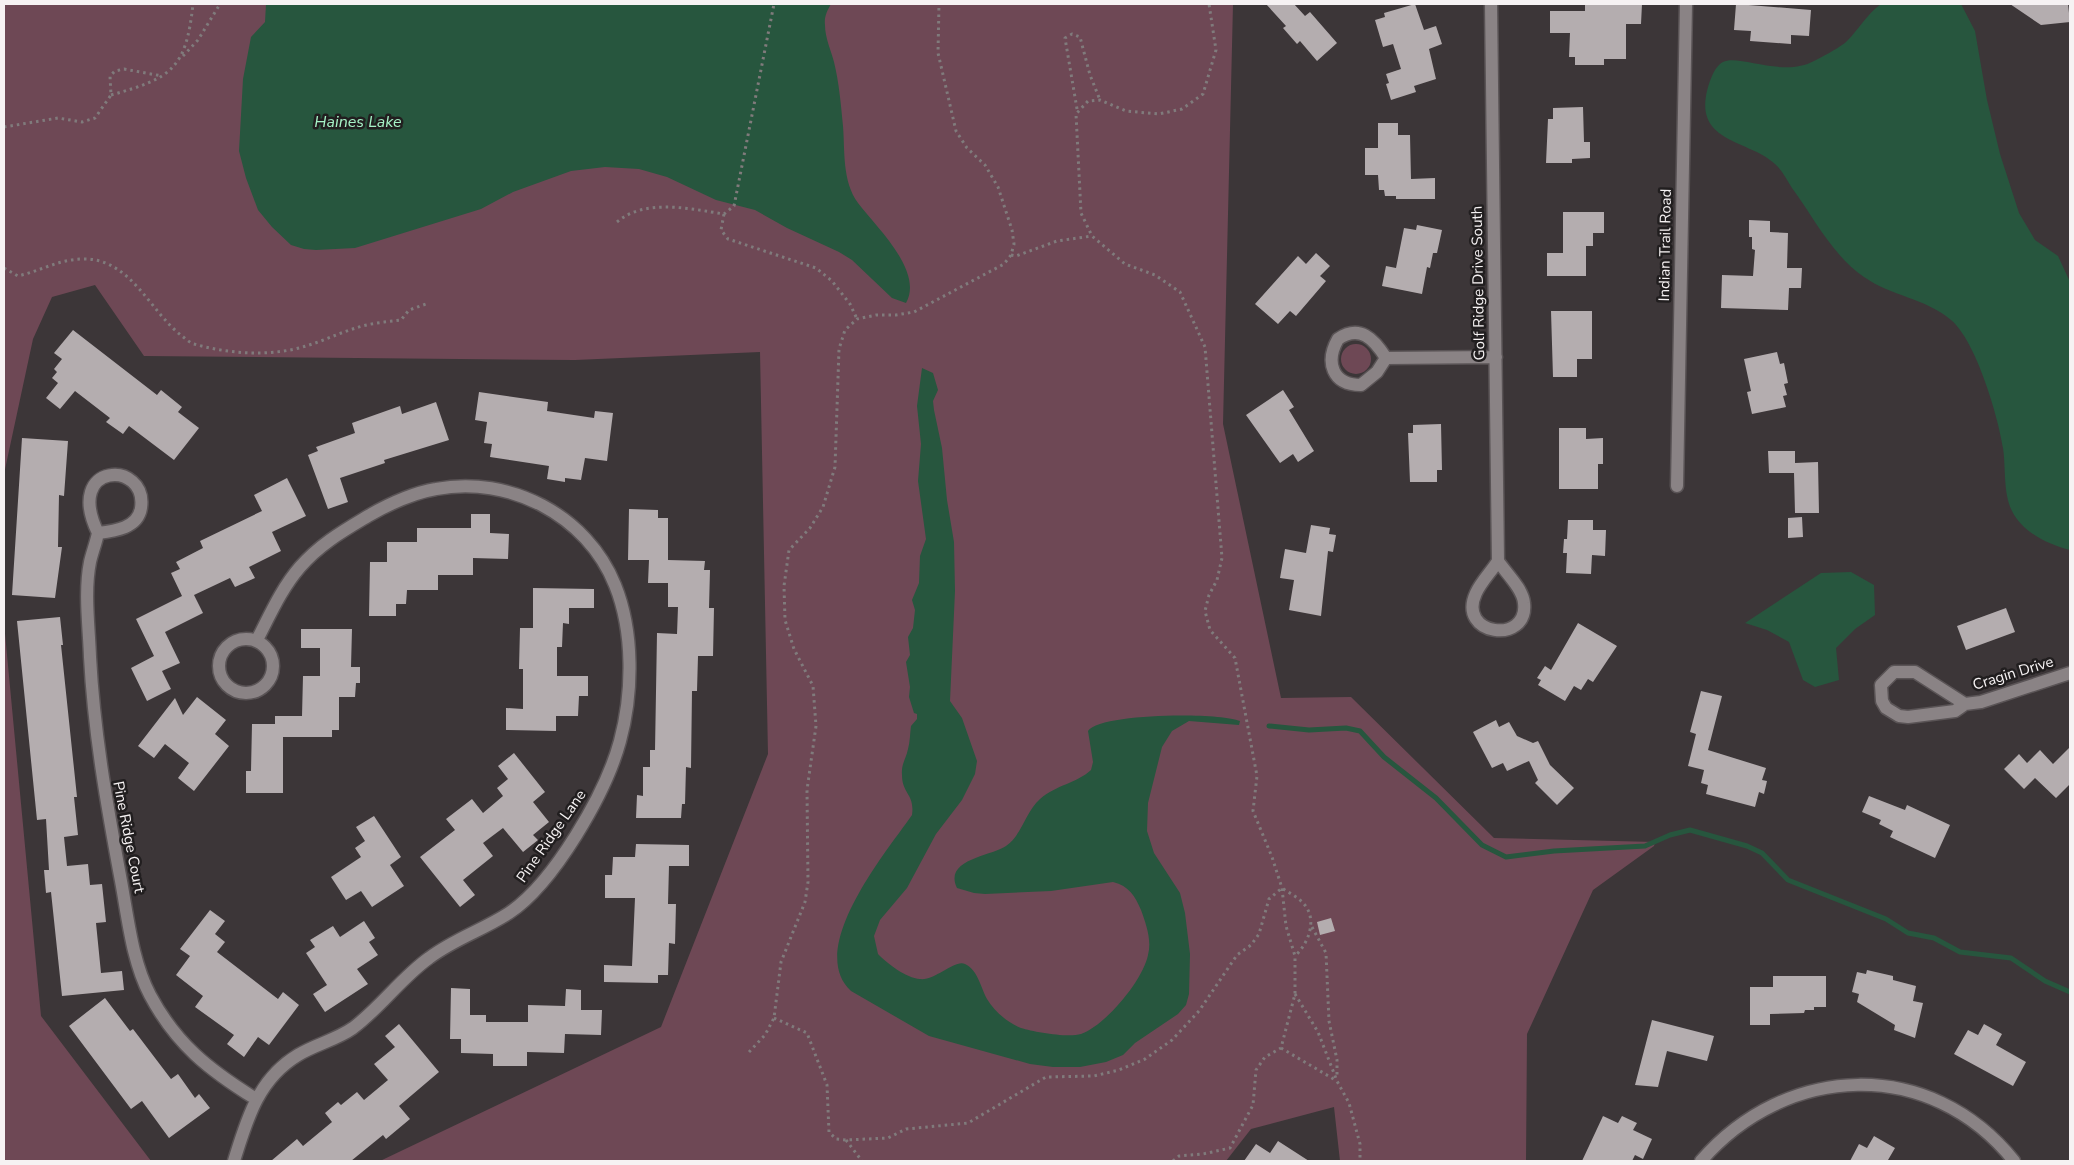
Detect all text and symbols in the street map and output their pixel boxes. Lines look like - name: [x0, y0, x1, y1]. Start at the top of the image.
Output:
- water label: Haines Lake: [314, 111, 402, 133]
- street label: Indian Trail Road: [1654, 188, 1676, 302]
- street label: Golf Ridge Drive South: [1467, 206, 1489, 360]
- street label: Cragin Drive: [1970, 651, 2056, 695]
- street label: Pine Ridge Court: [108, 779, 150, 895]
- street label: Pine Ridge Lane: [512, 786, 590, 886]

